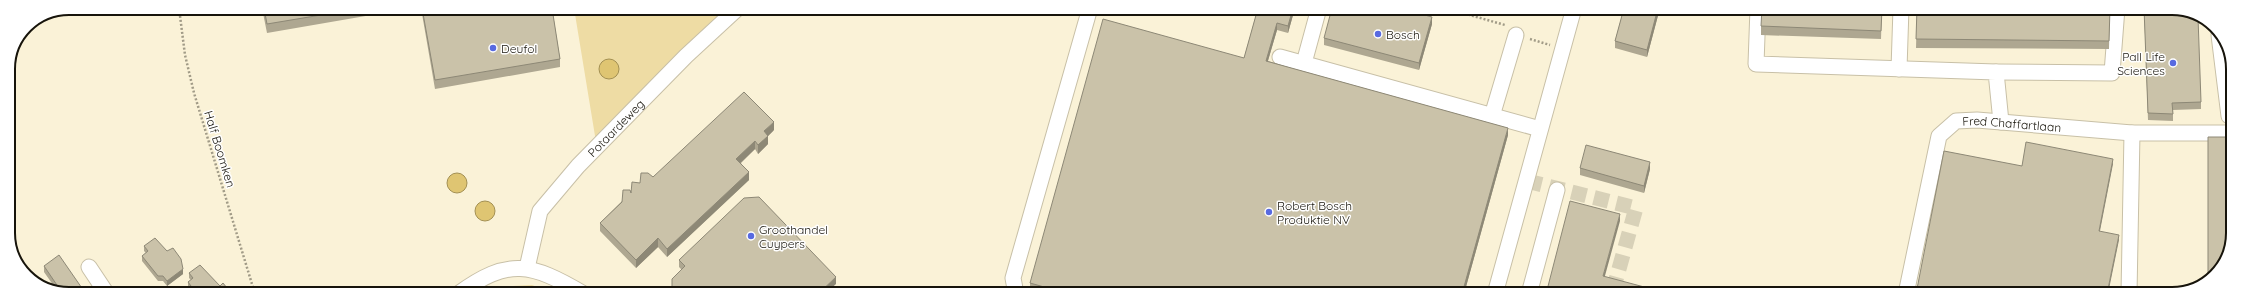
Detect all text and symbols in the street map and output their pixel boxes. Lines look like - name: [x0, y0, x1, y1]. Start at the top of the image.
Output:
- place label: Bosch: [1386, 27, 1420, 42]
- marker: Bosch: [1373, 29, 1383, 39]
- place label: Deufol: [501, 41, 537, 56]
- marker: Deufol: [488, 43, 498, 53]
- place label: Pall Life Sciences: [2117, 49, 2165, 78]
- marker: Pall Life Sciences: [2168, 58, 2178, 68]
- street label: Potaardeweg: [584, 96, 647, 160]
- street label: Half Boomken: [201, 109, 239, 189]
- street label: Fred Chaffartlaan: [1962, 112, 2062, 135]
- place label: Robert Bosch Produktie NV: [1277, 198, 1352, 227]
- marker: Robert Bosch Produktie NV: [1264, 207, 1274, 217]
- place label: Groothandel Cuypers: [759, 222, 828, 251]
- marker: Groothandel Cuypers: [746, 231, 756, 241]

